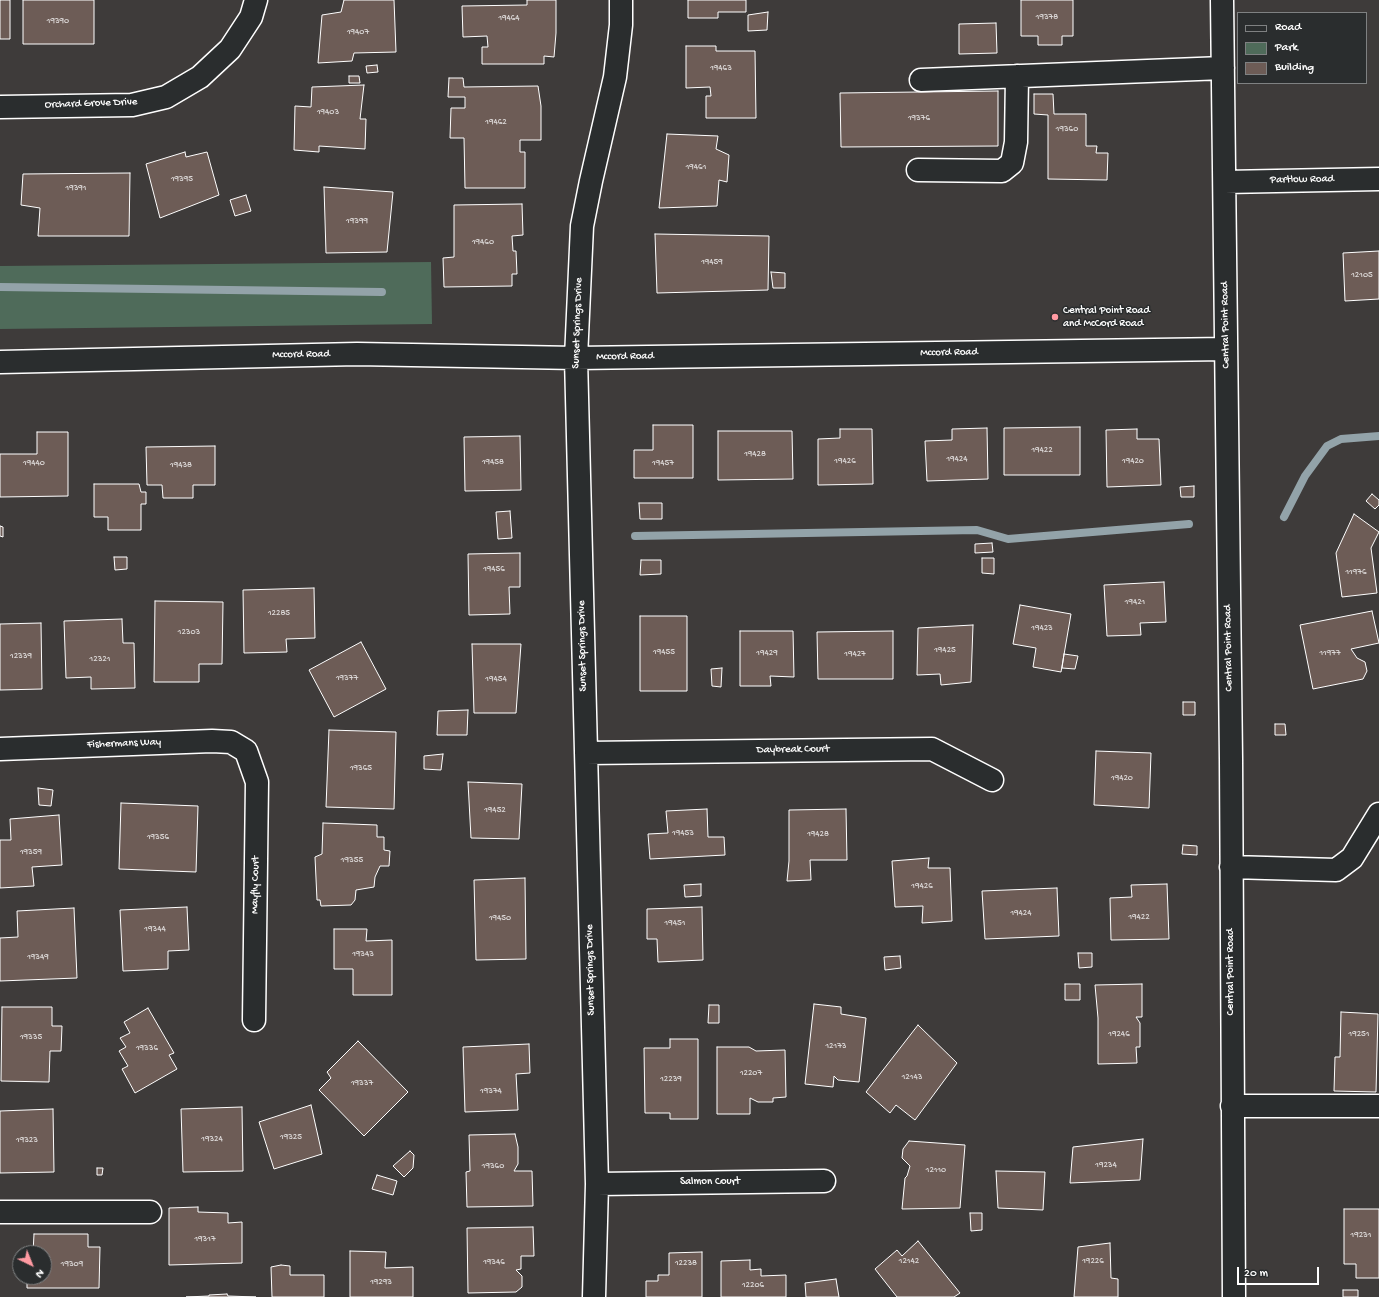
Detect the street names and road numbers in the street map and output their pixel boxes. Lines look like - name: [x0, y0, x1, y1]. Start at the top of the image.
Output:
- street label: Orchard Grove Drive: [44, 96, 138, 112]
- street label: Partlow Road: [1270, 173, 1334, 187]
- street label: Sunset Springs Drive: [570, 277, 586, 369]
- street label: Central Point Road: [1219, 281, 1233, 369]
- street label: Mccord Road: [920, 346, 978, 360]
- street label: Mccord Road: [272, 348, 330, 362]
- street label: Mccord Road: [596, 350, 654, 364]
- street label: Sunset Springs Drive: [576, 600, 590, 692]
- street label: Central Point Road: [1222, 604, 1236, 692]
- street label: Fishermans Way: [87, 736, 161, 752]
- street label: Daybreak Court: [756, 743, 830, 757]
- street label: Mayfly Court: [249, 856, 263, 914]
- street label: Sunset Springs Drive: [584, 924, 598, 1016]
- street label: Central Point Road: [1224, 929, 1238, 1015]
- street label: Salmon Court: [680, 1175, 740, 1189]

